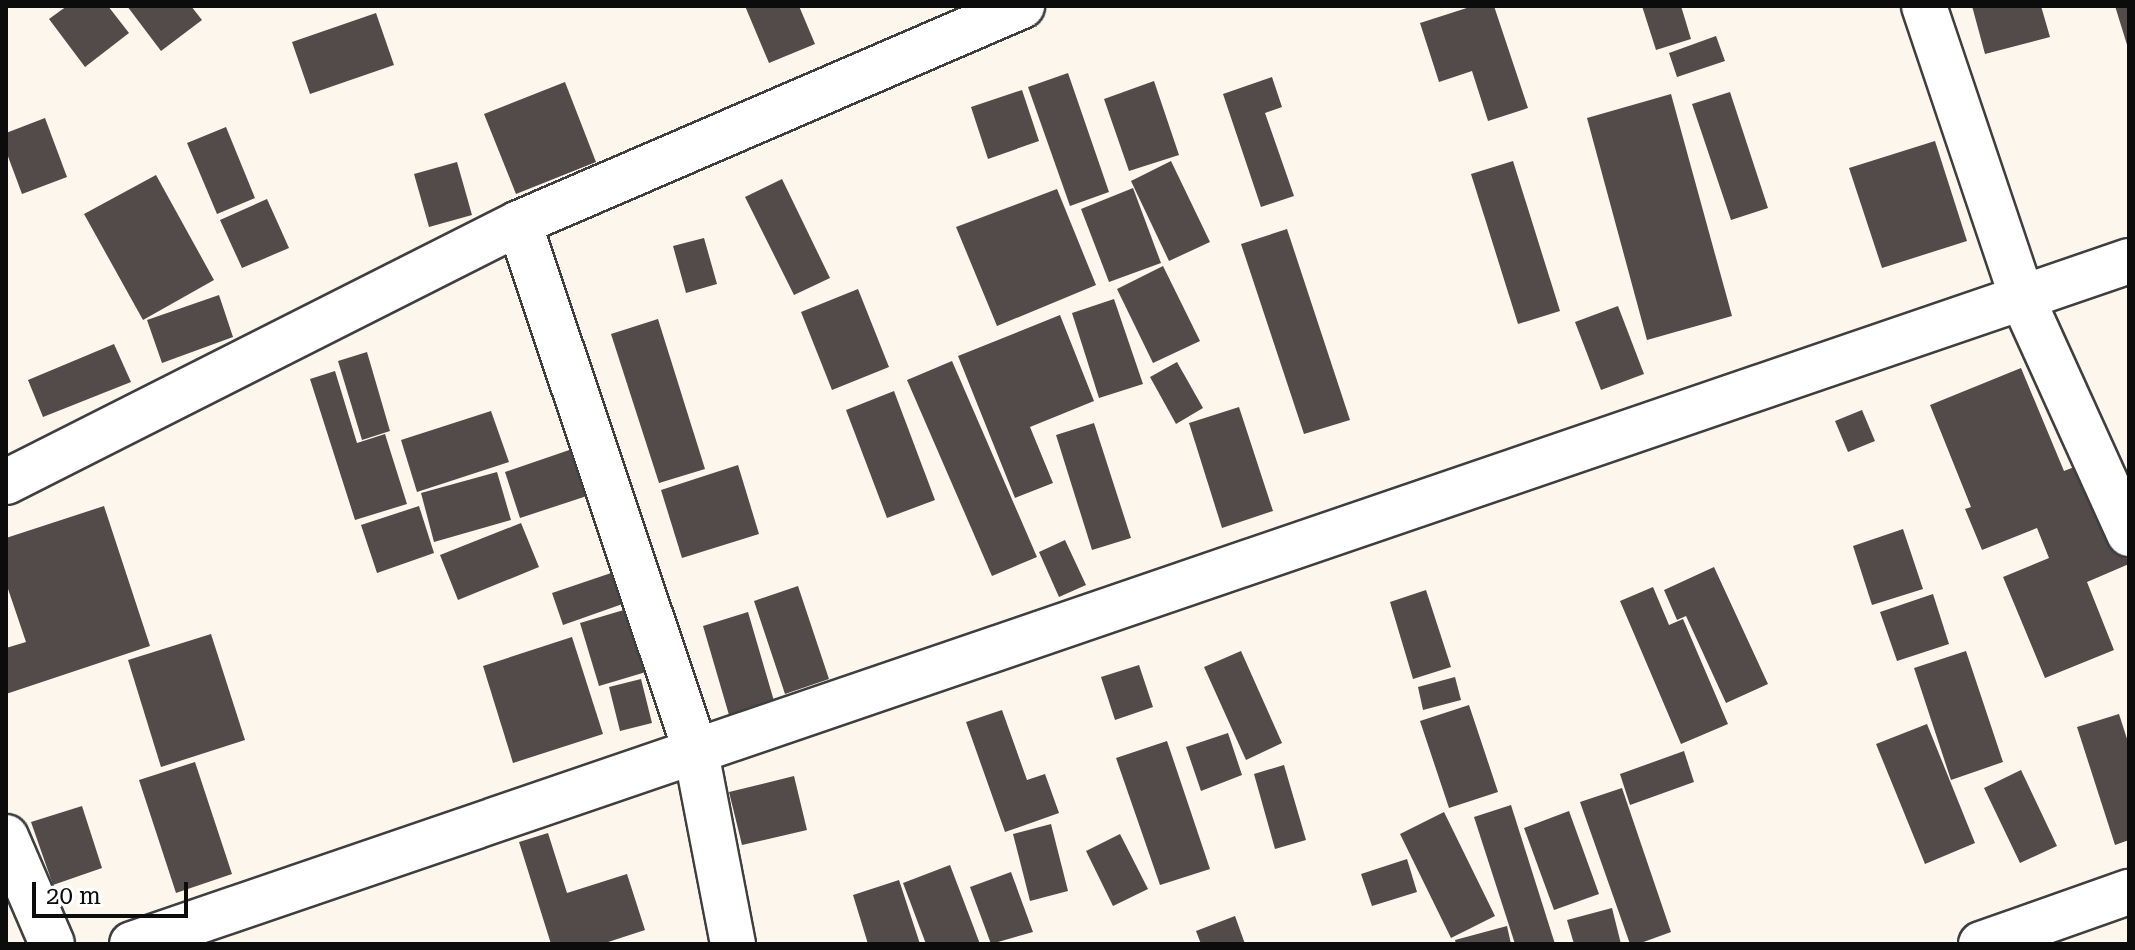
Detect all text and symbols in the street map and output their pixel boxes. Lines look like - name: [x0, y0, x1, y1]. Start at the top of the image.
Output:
- scale bar: [36, 866, 192, 916]
- text: 20 m: [46, 882, 101, 910]

